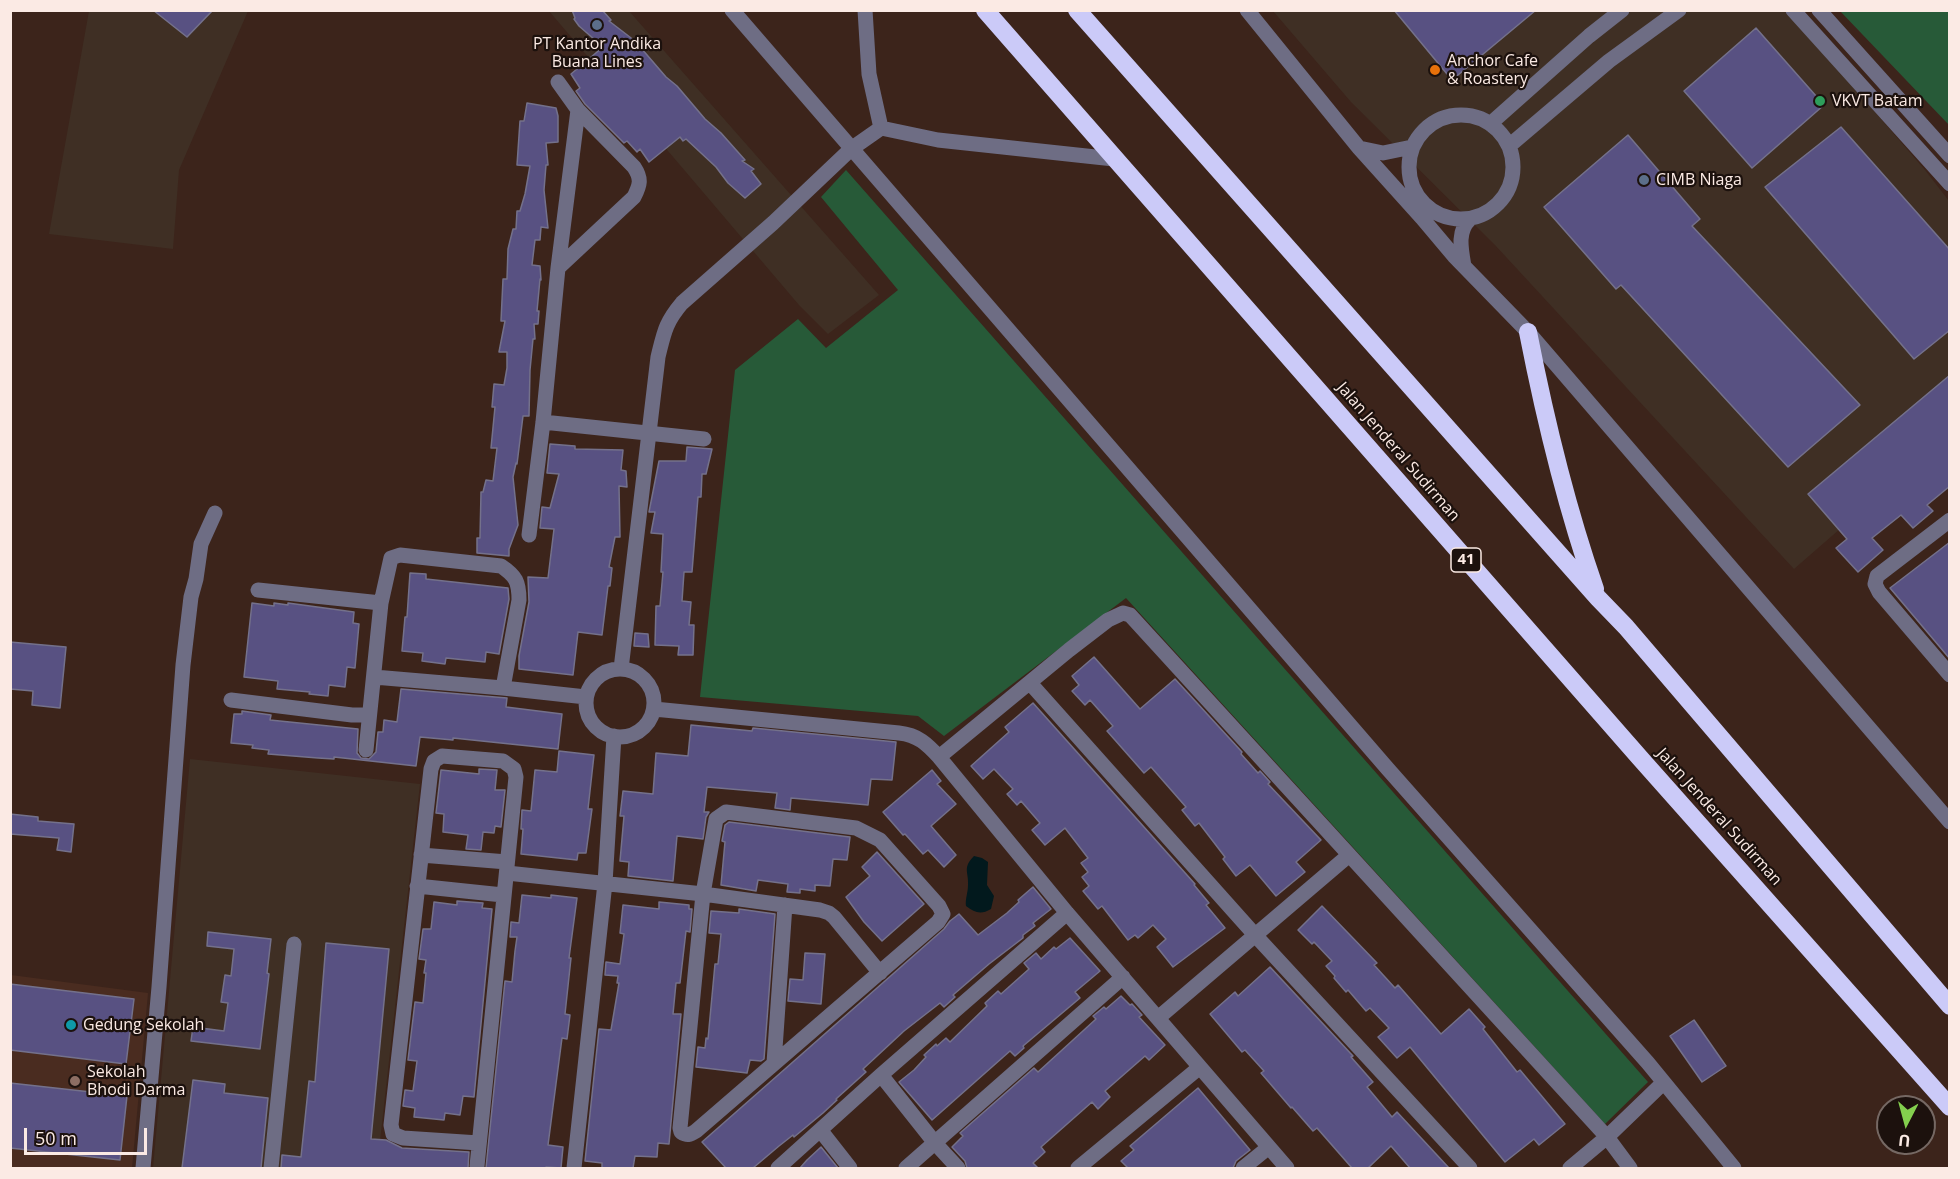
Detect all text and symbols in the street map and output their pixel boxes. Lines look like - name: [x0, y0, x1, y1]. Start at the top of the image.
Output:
- marker: PT Kantor Andika Buana Lines: [590, 18, 604, 32]
- place label: PT Kantor Andika Buana Lines: [533, 34, 661, 72]
- place label: Anchor Cafe & Roastery: [1447, 51, 1538, 89]
- marker: Anchor Cafe & Roastery: [1428, 63, 1442, 77]
- place label: VKVT Batam: [1832, 91, 1922, 111]
- marker: VKVT Batam: [1813, 94, 1827, 108]
- place label: CIMB Niaga: [1656, 170, 1742, 190]
- marker: CIMB Niaga: [1637, 173, 1651, 187]
- street label: Jalan Jenderal Sudirman: [1332, 379, 1464, 525]
- road number: 41: [1451, 548, 1481, 572]
- street label: Jalan Jenderal Sudirman: [1652, 744, 1786, 890]
- place label: Gedung Sekolah: [83, 1015, 204, 1035]
- marker: Gedung Sekolah: [64, 1018, 78, 1032]
- place label: Sekolah Bhodi Darma: [87, 1062, 186, 1100]
- marker: Sekolah Bhodi Darma: [68, 1074, 82, 1088]
- north arrow: [1876, 1095, 1936, 1155]
- scale bar: [27, 1116, 150, 1154]
- text: 50 m: [35, 1126, 77, 1150]
- text: U: [1897, 1129, 1911, 1152]

